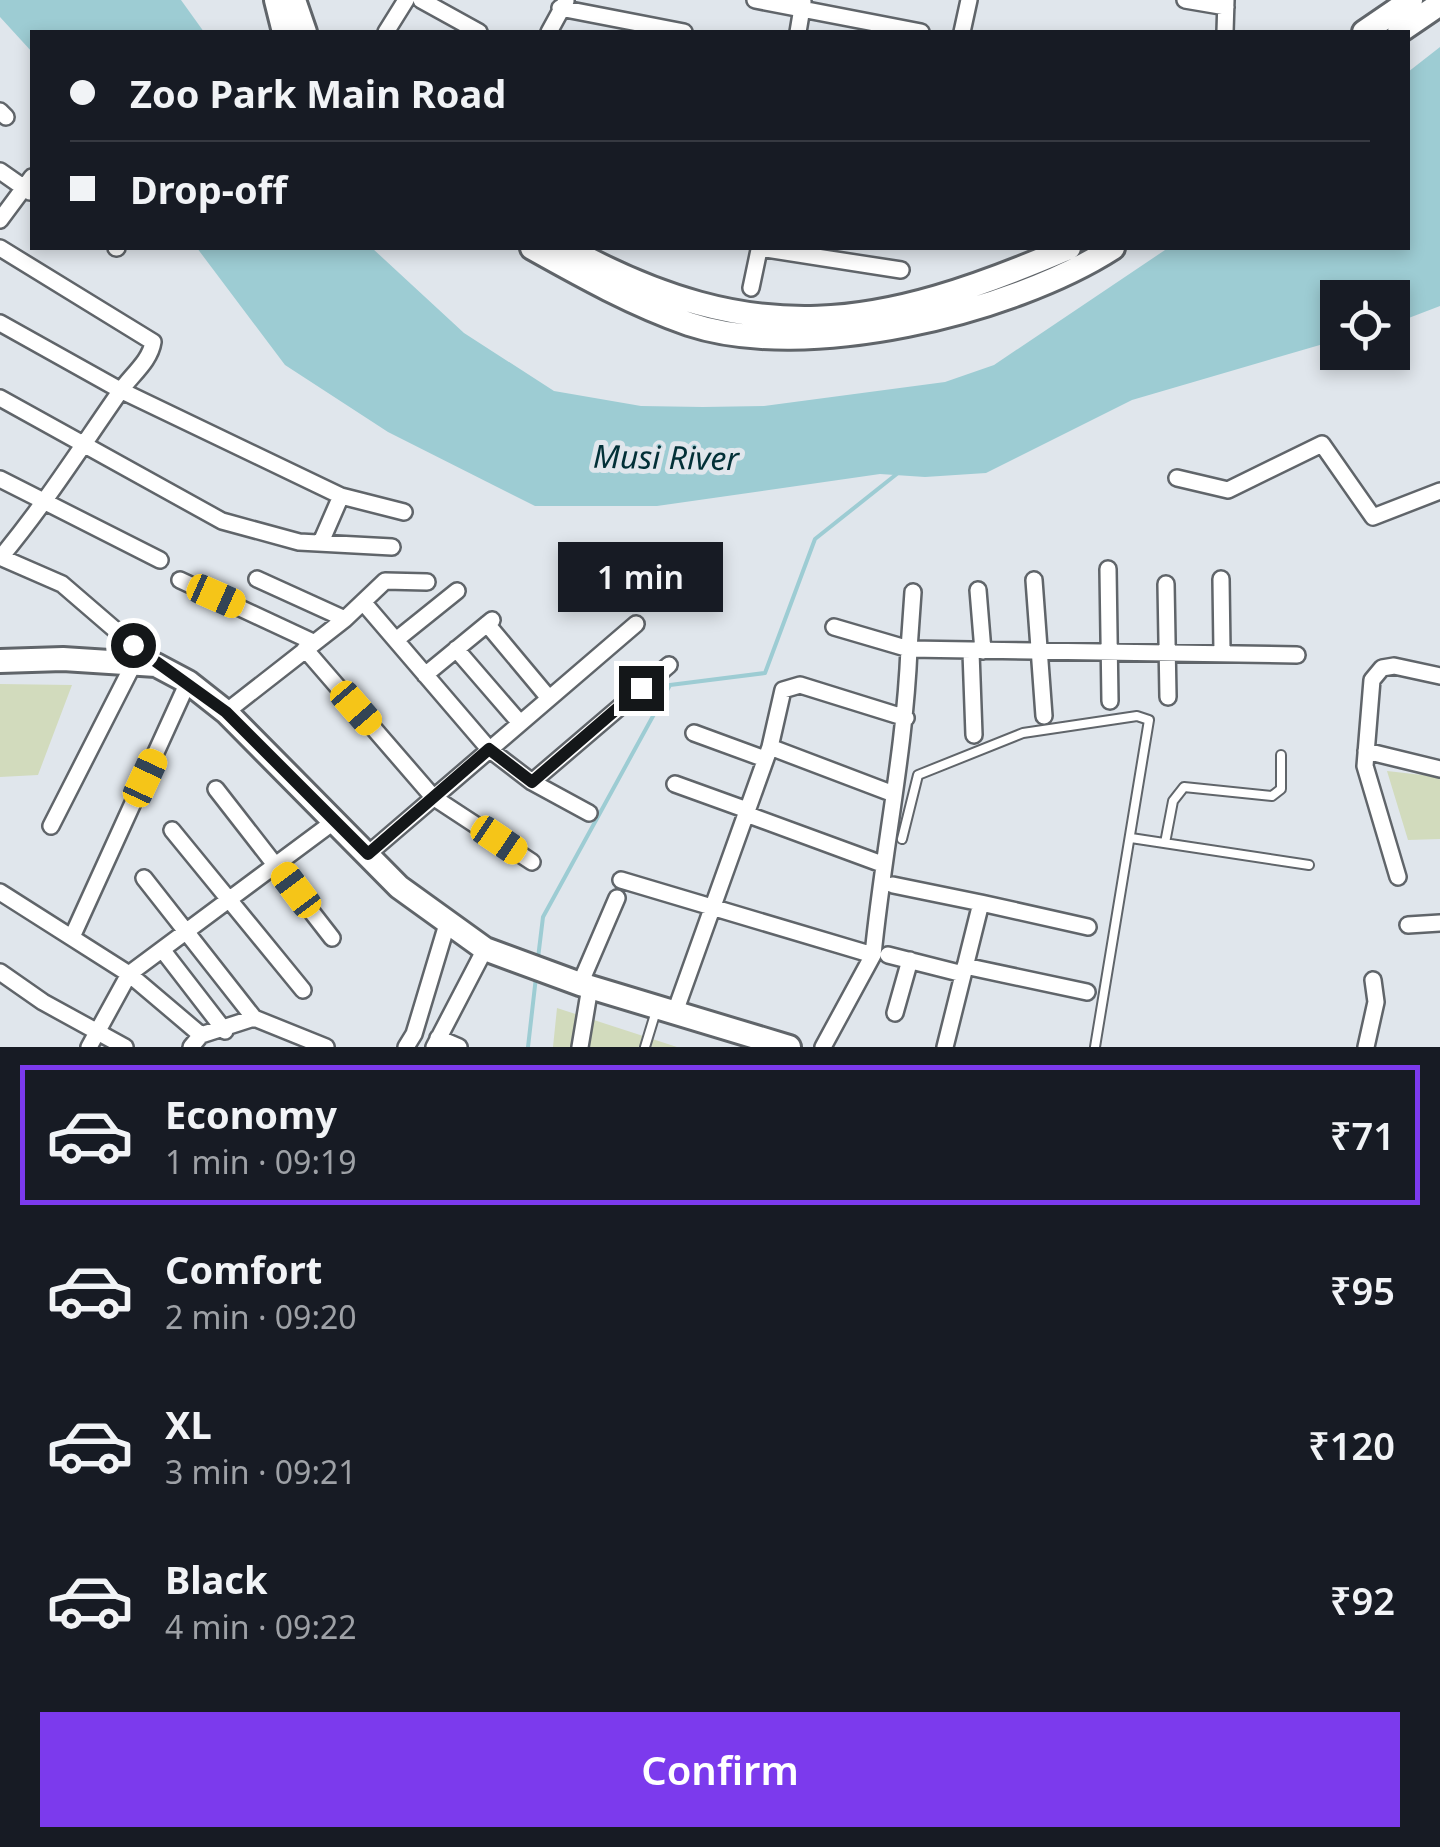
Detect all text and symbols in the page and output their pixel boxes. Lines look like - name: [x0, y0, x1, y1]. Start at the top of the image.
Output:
- text: Zoo Park Main Road: [130, 67, 506, 119]
- text: Drop-off: [130, 163, 287, 215]
- map controls: [1320, 280, 1410, 370]
- button: locate: [1320, 280, 1410, 370]
- water label: Musi River: [593, 434, 741, 479]
- callout: 1 min: [558, 543, 724, 613]
- text: 1 min: [597, 555, 684, 598]
- car: [182, 570, 250, 622]
- route start: [111, 623, 156, 668]
- route end: [619, 666, 664, 711]
- car: [325, 676, 387, 740]
- car: [119, 744, 171, 812]
- car: [466, 811, 532, 869]
- car: [266, 857, 326, 923]
- text: Economy: [165, 1088, 337, 1140]
- icon: car: [45, 1090, 135, 1180]
- text: ₹71: [1330, 1109, 1395, 1161]
- text: 1 min · 09:19: [165, 1140, 357, 1183]
- text: Comfort: [165, 1243, 322, 1295]
- icon: car: [45, 1245, 135, 1335]
- text: ₹95: [1330, 1264, 1395, 1316]
- text: 2 min · 09:20: [165, 1295, 357, 1338]
- text: XL: [165, 1398, 212, 1450]
- icon: car: [45, 1400, 135, 1490]
- text: ₹120: [1308, 1419, 1395, 1471]
- text: 3 min · 09:21: [165, 1450, 357, 1493]
- text: Black: [165, 1553, 268, 1605]
- icon: car: [45, 1555, 135, 1645]
- text: ₹92: [1330, 1574, 1395, 1626]
- text: 4 min · 09:22: [165, 1605, 357, 1648]
- button: Confirm: [40, 1712, 1400, 1827]

